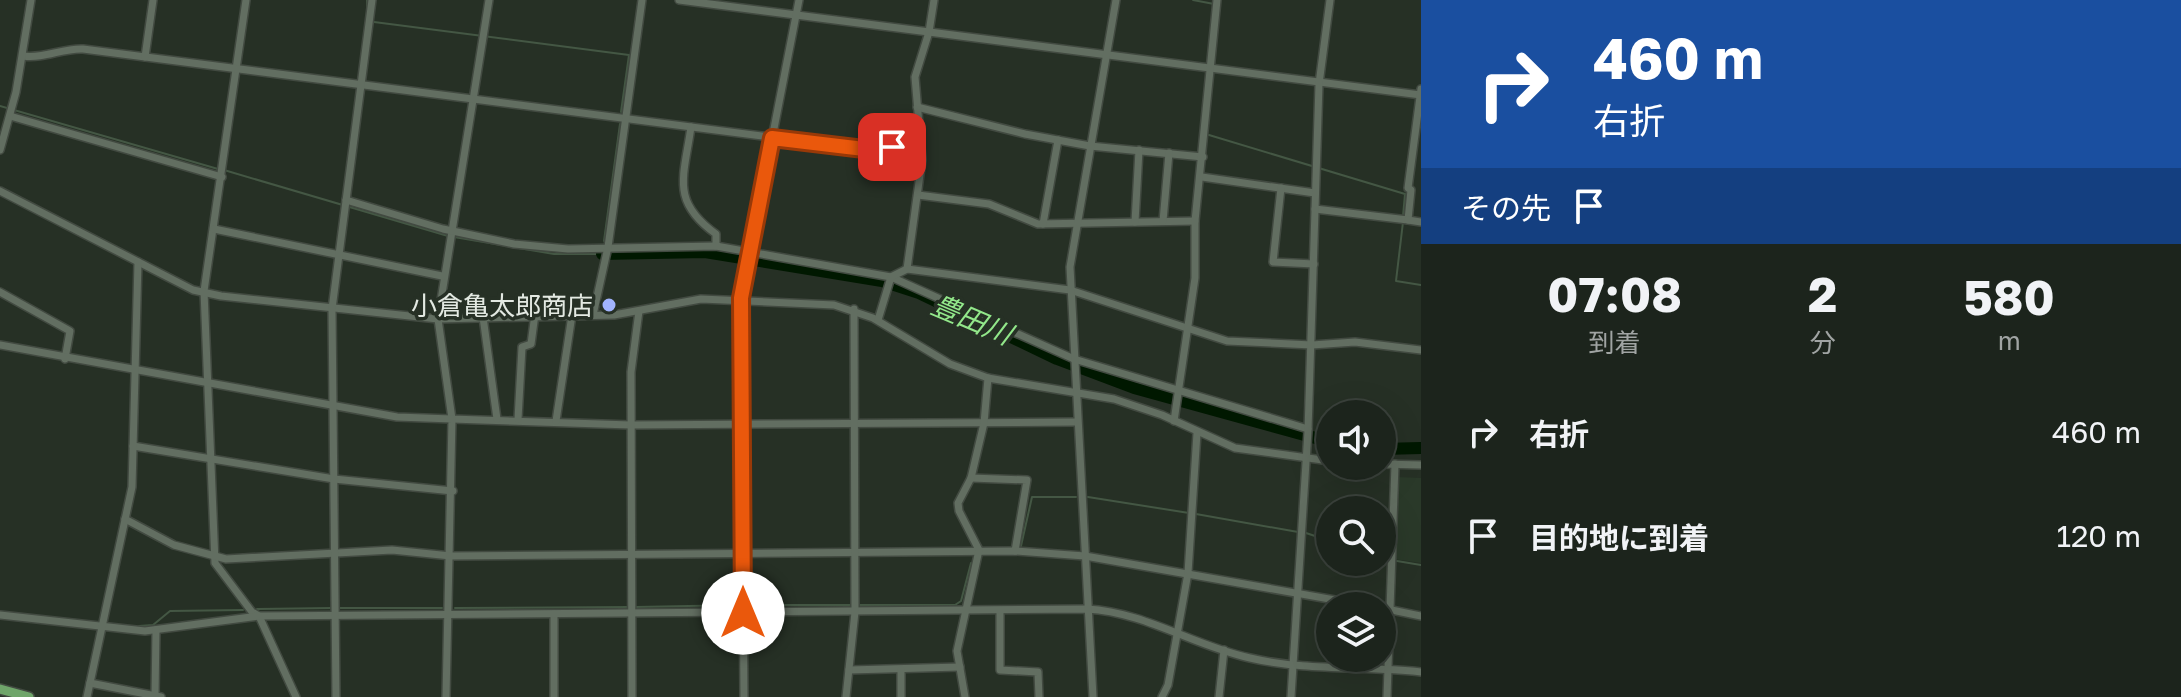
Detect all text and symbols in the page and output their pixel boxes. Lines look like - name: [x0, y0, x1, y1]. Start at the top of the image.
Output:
- text: 460 m: [1593, 24, 1763, 91]
- icon: right: [1461, 32, 1565, 136]
- text: 右折: [1593, 99, 1665, 142]
- pin: [858, 113, 926, 181]
- icon: arrive: [870, 125, 914, 169]
- icon: arrive: [1567, 184, 1611, 228]
- text: その先: [1461, 190, 1551, 226]
- text: 07:08: [1547, 265, 1682, 323]
- text: 2: [1808, 265, 1837, 323]
- text: 580: [1964, 268, 2055, 326]
- water label: 豊田川: [927, 287, 1020, 352]
- place label: 小倉亀太郎商店: [411, 290, 593, 321]
- marker: 小倉亀太郎商店: [600, 296, 618, 314]
- text: m: [1998, 325, 2021, 356]
- text: 到着: [1589, 327, 1641, 358]
- text: 分: [1810, 327, 1836, 358]
- map controls: [1316, 400, 1396, 672]
- button: sound: [1316, 400, 1396, 480]
- icon: right: [1461, 410, 1505, 454]
- text: 460 m: [2052, 414, 2141, 450]
- text: 右折: [1529, 416, 1589, 452]
- button: search: [1316, 496, 1396, 576]
- icon: arrive: [1461, 514, 1505, 558]
- text: 120 m: [2056, 518, 2141, 554]
- text: 目的地に到着: [1529, 520, 1709, 556]
- position arrow: [701, 571, 785, 655]
- button: layers: [1316, 592, 1396, 672]

